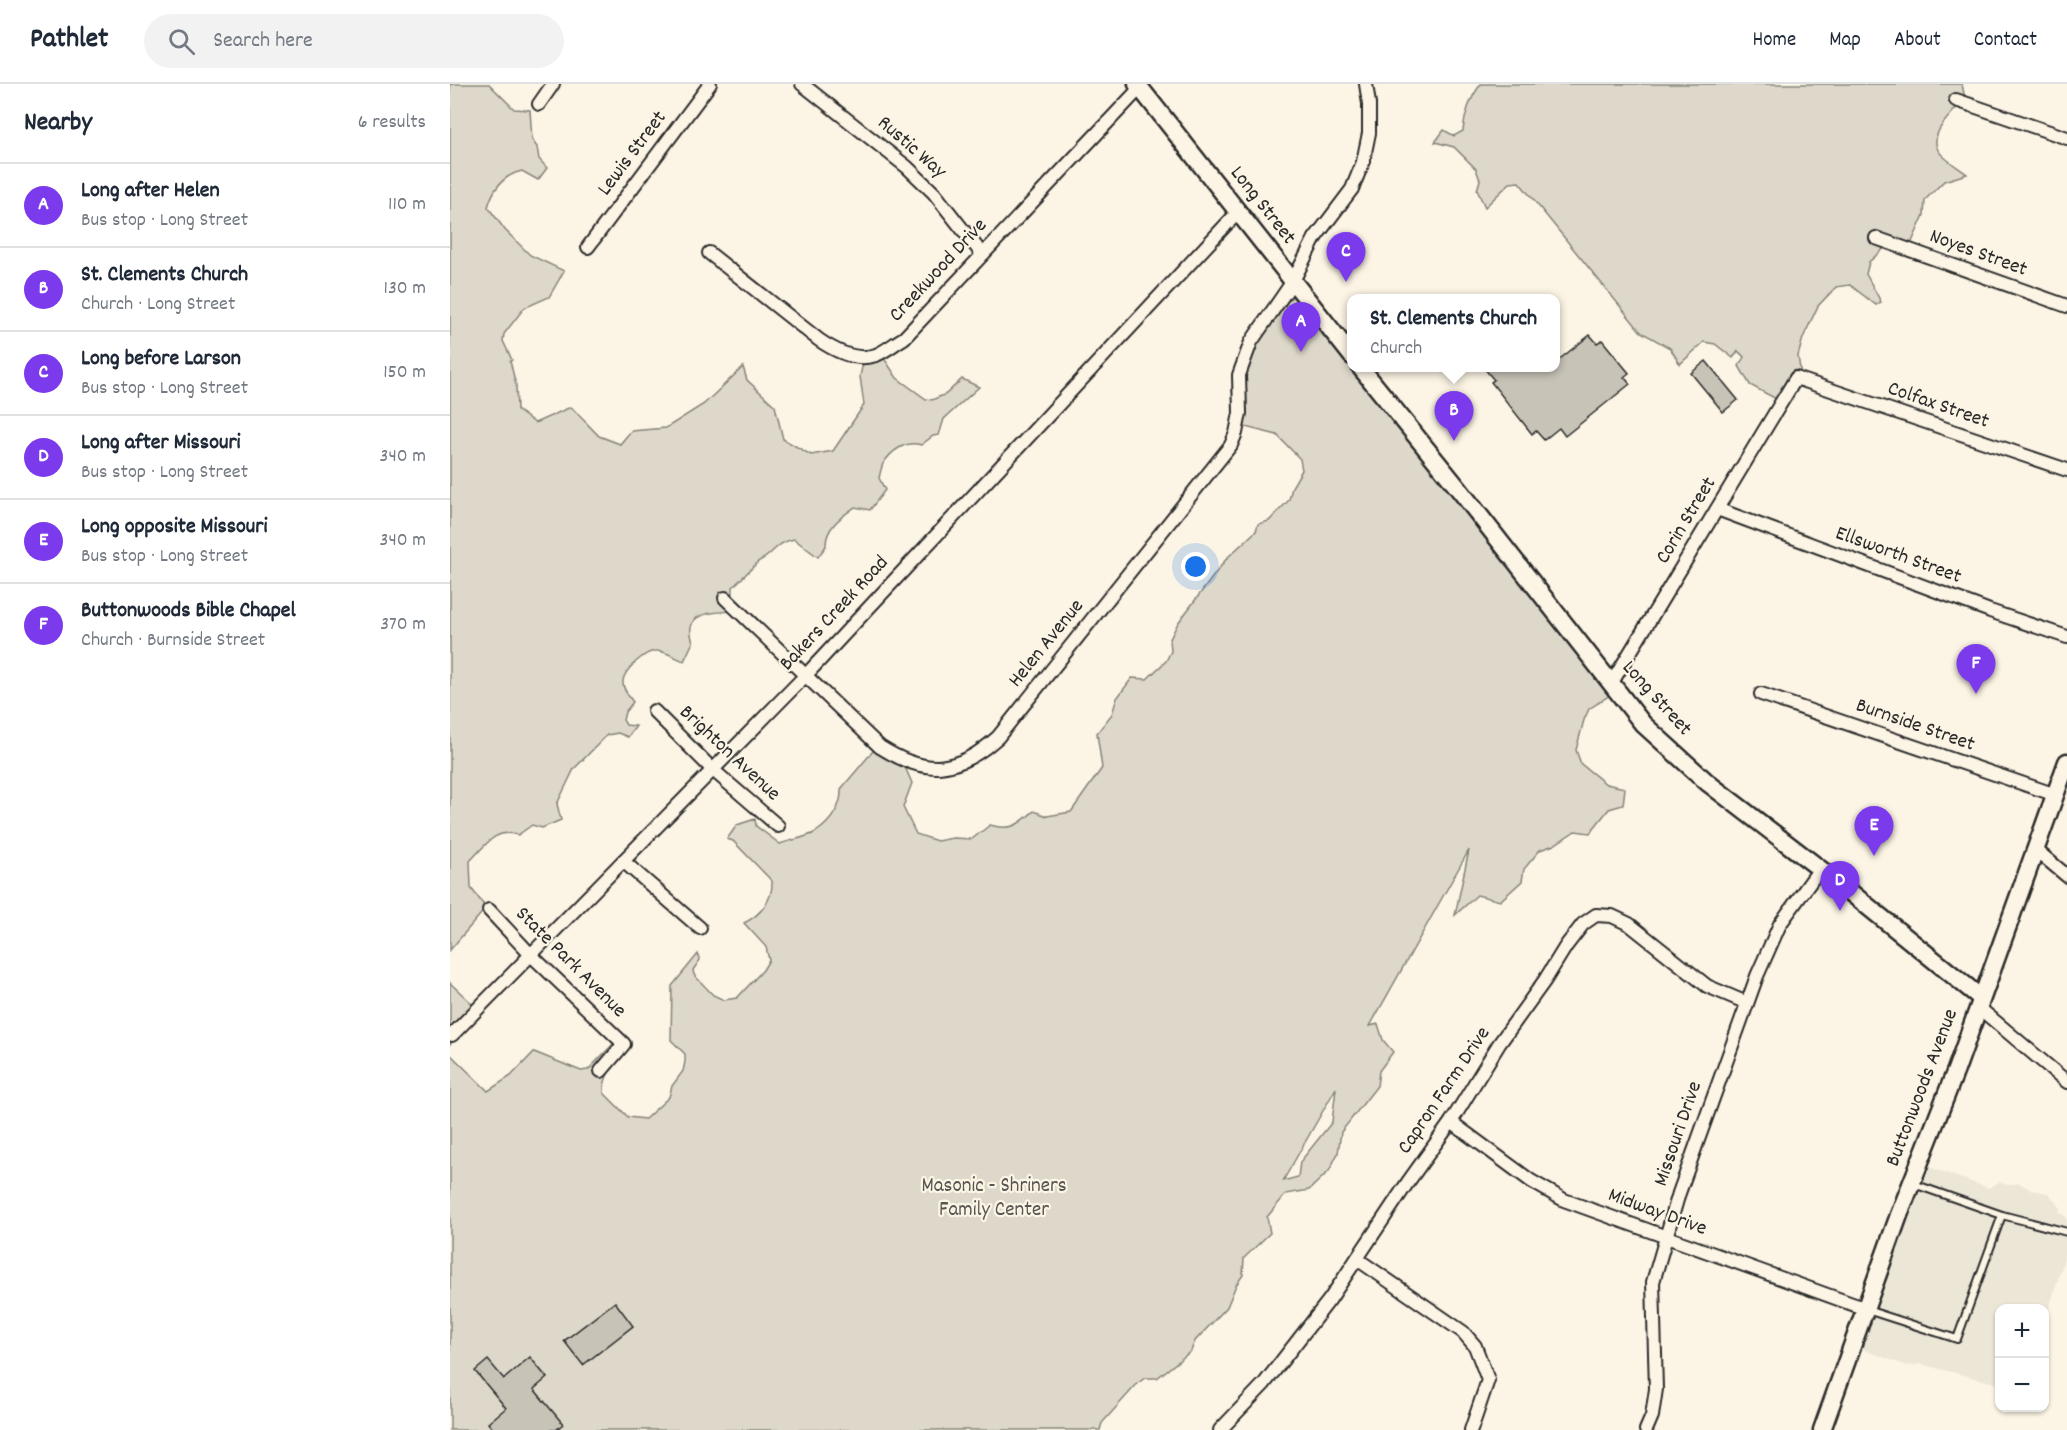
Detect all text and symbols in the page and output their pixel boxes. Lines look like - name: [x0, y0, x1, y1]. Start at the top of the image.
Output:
- search box: [144, 14, 564, 68]
- text: Pathlet: [30, 21, 108, 61]
- icon: search: [165, 25, 198, 58]
- text: Search here: [213, 26, 313, 57]
- text: Home: [1752, 26, 1796, 56]
- text: Map: [1829, 26, 1861, 56]
- text: About: [1894, 26, 1941, 56]
- text: Contact: [1974, 26, 2037, 56]
- text: Nearby: [24, 105, 92, 142]
- street label: Lewis Street: [591, 105, 675, 203]
- text: 6 results: [358, 109, 426, 137]
- street label: Rustic Way: [870, 109, 953, 187]
- street label: Long Street: [1222, 160, 1302, 252]
- text: Long after Helen: [81, 176, 220, 207]
- text: A: [38, 191, 49, 219]
- text: 110 m: [388, 191, 426, 219]
- text: Bus stop · Long Street: [81, 207, 248, 235]
- street label: Creekwood Drive: [883, 212, 995, 330]
- street label: Noyes Street: [1925, 222, 2031, 286]
- pin: C: [1326, 232, 1366, 282]
- text: St. Clements Church: [81, 260, 248, 291]
- text: B: [39, 275, 48, 303]
- text: 130 m: [384, 275, 426, 303]
- text: Church · Long Street: [81, 291, 235, 319]
- popup: [1347, 294, 1560, 372]
- pin: A: [1282, 302, 1320, 352]
- text: St. Clements Church: [1370, 304, 1537, 335]
- text: Church: [1370, 335, 1422, 363]
- text: Long before Larson: [81, 344, 241, 375]
- text: C: [39, 359, 48, 387]
- text: 150 m: [383, 359, 426, 387]
- text: Bus stop · Long Street: [81, 375, 248, 403]
- street label: Colfax Street: [1883, 375, 1993, 437]
- pin: B: [1434, 392, 1474, 441]
- text: Long after Missouri: [81, 428, 241, 459]
- text: D: [38, 443, 49, 471]
- text: 340 m: [380, 443, 426, 471]
- text: Bus stop · Long Street: [81, 459, 248, 487]
- street label: Corin Street: [1649, 472, 1725, 570]
- text: Long opposite Missouri: [81, 512, 268, 543]
- street label: Ellsworth Street: [1831, 519, 1965, 593]
- text: E: [39, 527, 48, 555]
- text: 340 m: [380, 527, 426, 555]
- text: Bus stop · Long Street: [81, 543, 248, 571]
- street label: Bakers Creek Road: [773, 549, 897, 679]
- your location: [1181, 552, 1210, 581]
- street label: Helen Avenue: [1002, 593, 1092, 695]
- text: Buttonwoods Bible Chapel: [81, 596, 296, 627]
- text: F: [39, 611, 48, 639]
- text: 370 m: [380, 611, 426, 639]
- text: Church · Burnside Street: [81, 627, 265, 655]
- pin: F: [1956, 644, 1996, 694]
- street label: Long Street: [1614, 655, 1698, 744]
- street label: Burnside Street: [1851, 692, 1979, 760]
- street label: Brighton Avenue: [671, 699, 787, 809]
- pin: E: [1854, 806, 1894, 856]
- pin: D: [1820, 862, 1860, 911]
- street label: State Park Avenue: [508, 901, 632, 1025]
- street label: Buttonwoods Avenue: [1879, 1005, 1967, 1171]
- street label: Capron Farm Drive: [1391, 1021, 1499, 1161]
- street label: Missouri Drive: [1647, 1078, 1711, 1190]
- park label: Masonic - Shriners Family Center: [921, 1172, 1067, 1226]
- street label: Midway Drive: [1603, 1181, 1711, 1245]
- map controls: [1995, 1304, 2049, 1412]
- button: +: [1995, 1304, 2049, 1358]
- button: −: [1995, 1358, 2049, 1412]

